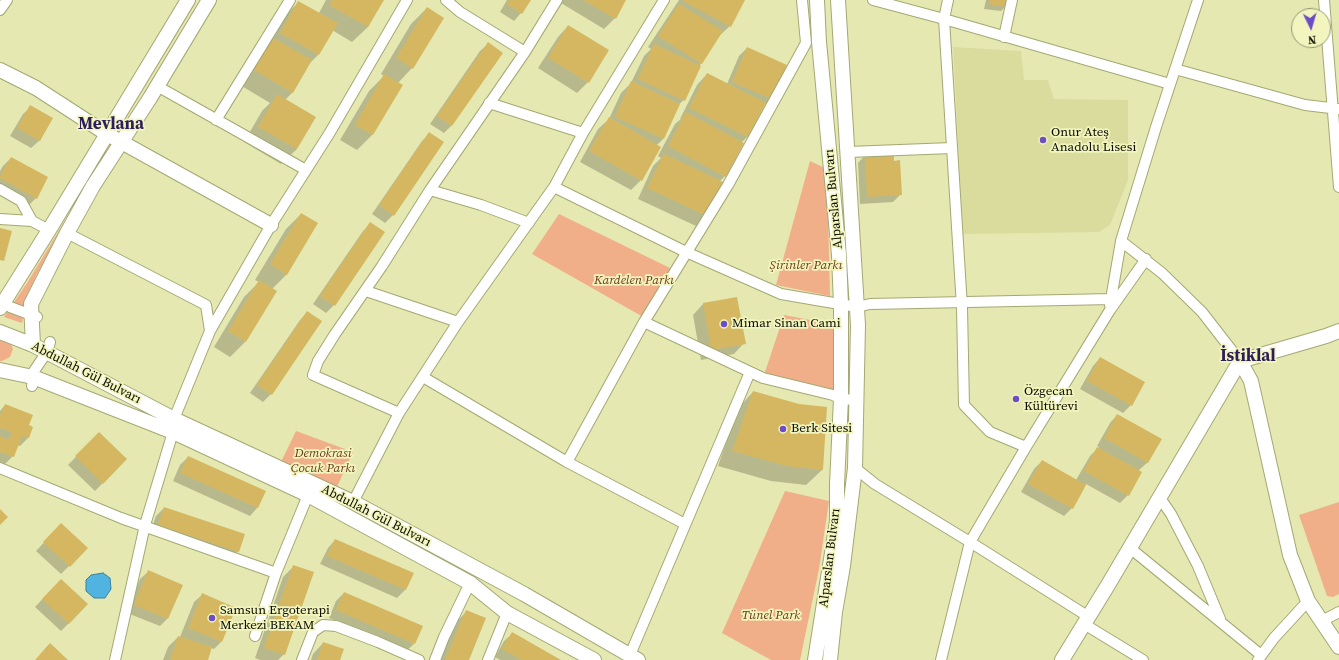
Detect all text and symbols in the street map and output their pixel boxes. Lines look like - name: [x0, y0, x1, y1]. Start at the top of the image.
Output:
- north arrow: [1291, 8, 1331, 48]
- text: N: [1307, 32, 1317, 47]
- district label: Mevlana: [78, 115, 144, 135]
- place label: Onur Ateş Anadolu Lisesi: [1051, 125, 1136, 156]
- marker: Onur Ateş Anadolu Lisesi: [1038, 135, 1048, 145]
- street label: Alparslan Bulvarı: [822, 149, 846, 249]
- park label: Şirinler Parkı: [770, 258, 842, 274]
- park label: Kardelen Parkı: [594, 273, 674, 289]
- place label: Mimar Sinan Cami: [732, 316, 841, 332]
- marker: Mimar Sinan Cami: [719, 319, 729, 329]
- street label: Abdullah Gül Bulvarı: [29, 339, 143, 407]
- district label: İstiklal: [1220, 347, 1276, 367]
- place label: Özgecan Kültürevi: [1024, 384, 1078, 415]
- marker: Özgecan Kültürevi: [1011, 394, 1021, 404]
- place label: Berk Sitesi: [791, 421, 852, 437]
- marker: Berk Sitesi: [778, 424, 788, 434]
- park label: Demokrasi Çocuk Parkı: [291, 446, 355, 477]
- street label: Abdullah Gül Bulvarı: [319, 482, 433, 550]
- street label: Alparslan Bulvarı: [816, 507, 844, 609]
- place label: Samsun Ergoterapi Merkezi BEKAM: [220, 603, 330, 634]
- park label: Tünel Park: [742, 608, 800, 624]
- marker: Samsun Ergoterapi Merkezi BEKAM: [207, 613, 217, 623]

